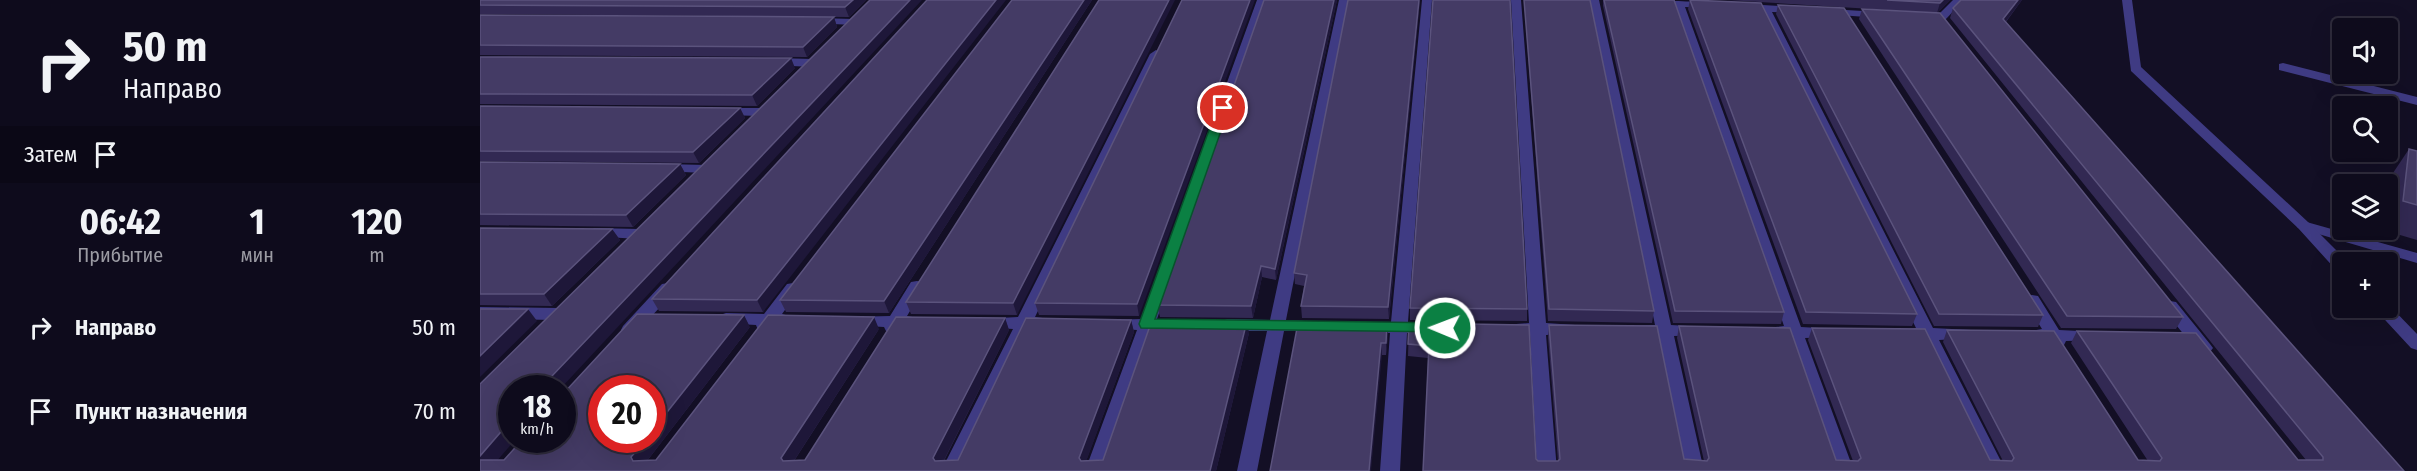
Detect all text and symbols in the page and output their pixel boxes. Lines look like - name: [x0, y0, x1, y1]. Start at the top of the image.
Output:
- map controls: [2332, 18, 2398, 318]
- button: sound: [2332, 18, 2398, 84]
- text: 50 m: [123, 22, 207, 72]
- icon: right: [24, 24, 102, 102]
- text: Направо: [123, 73, 222, 105]
- pin: [1197, 82, 1248, 133]
- icon: arrive: [1206, 91, 1239, 124]
- button: search: [2332, 96, 2398, 162]
- icon: arrive: [89, 138, 122, 171]
- text: Затем: [24, 141, 77, 168]
- button: layers: [2332, 174, 2398, 240]
- text: 06:42: [80, 200, 161, 244]
- text: 1: [250, 200, 265, 244]
- text: 120: [351, 200, 403, 244]
- text: Прибытие: [77, 243, 163, 267]
- text: мин: [240, 243, 274, 267]
- text: m: [369, 243, 385, 267]
- button: +: [2332, 252, 2398, 318]
- position arrow: [1413, 296, 1477, 360]
- icon: right: [24, 311, 57, 344]
- text: Направо: [75, 314, 156, 341]
- text: 50 m: [412, 314, 456, 341]
- speed limit sign: 20: [588, 375, 666, 453]
- text: 18: [523, 389, 551, 425]
- icon: arrive: [24, 395, 57, 428]
- text: Пункт назначения: [75, 398, 247, 425]
- text: 70 m: [414, 398, 456, 425]
- text: km/h: [520, 420, 554, 438]

